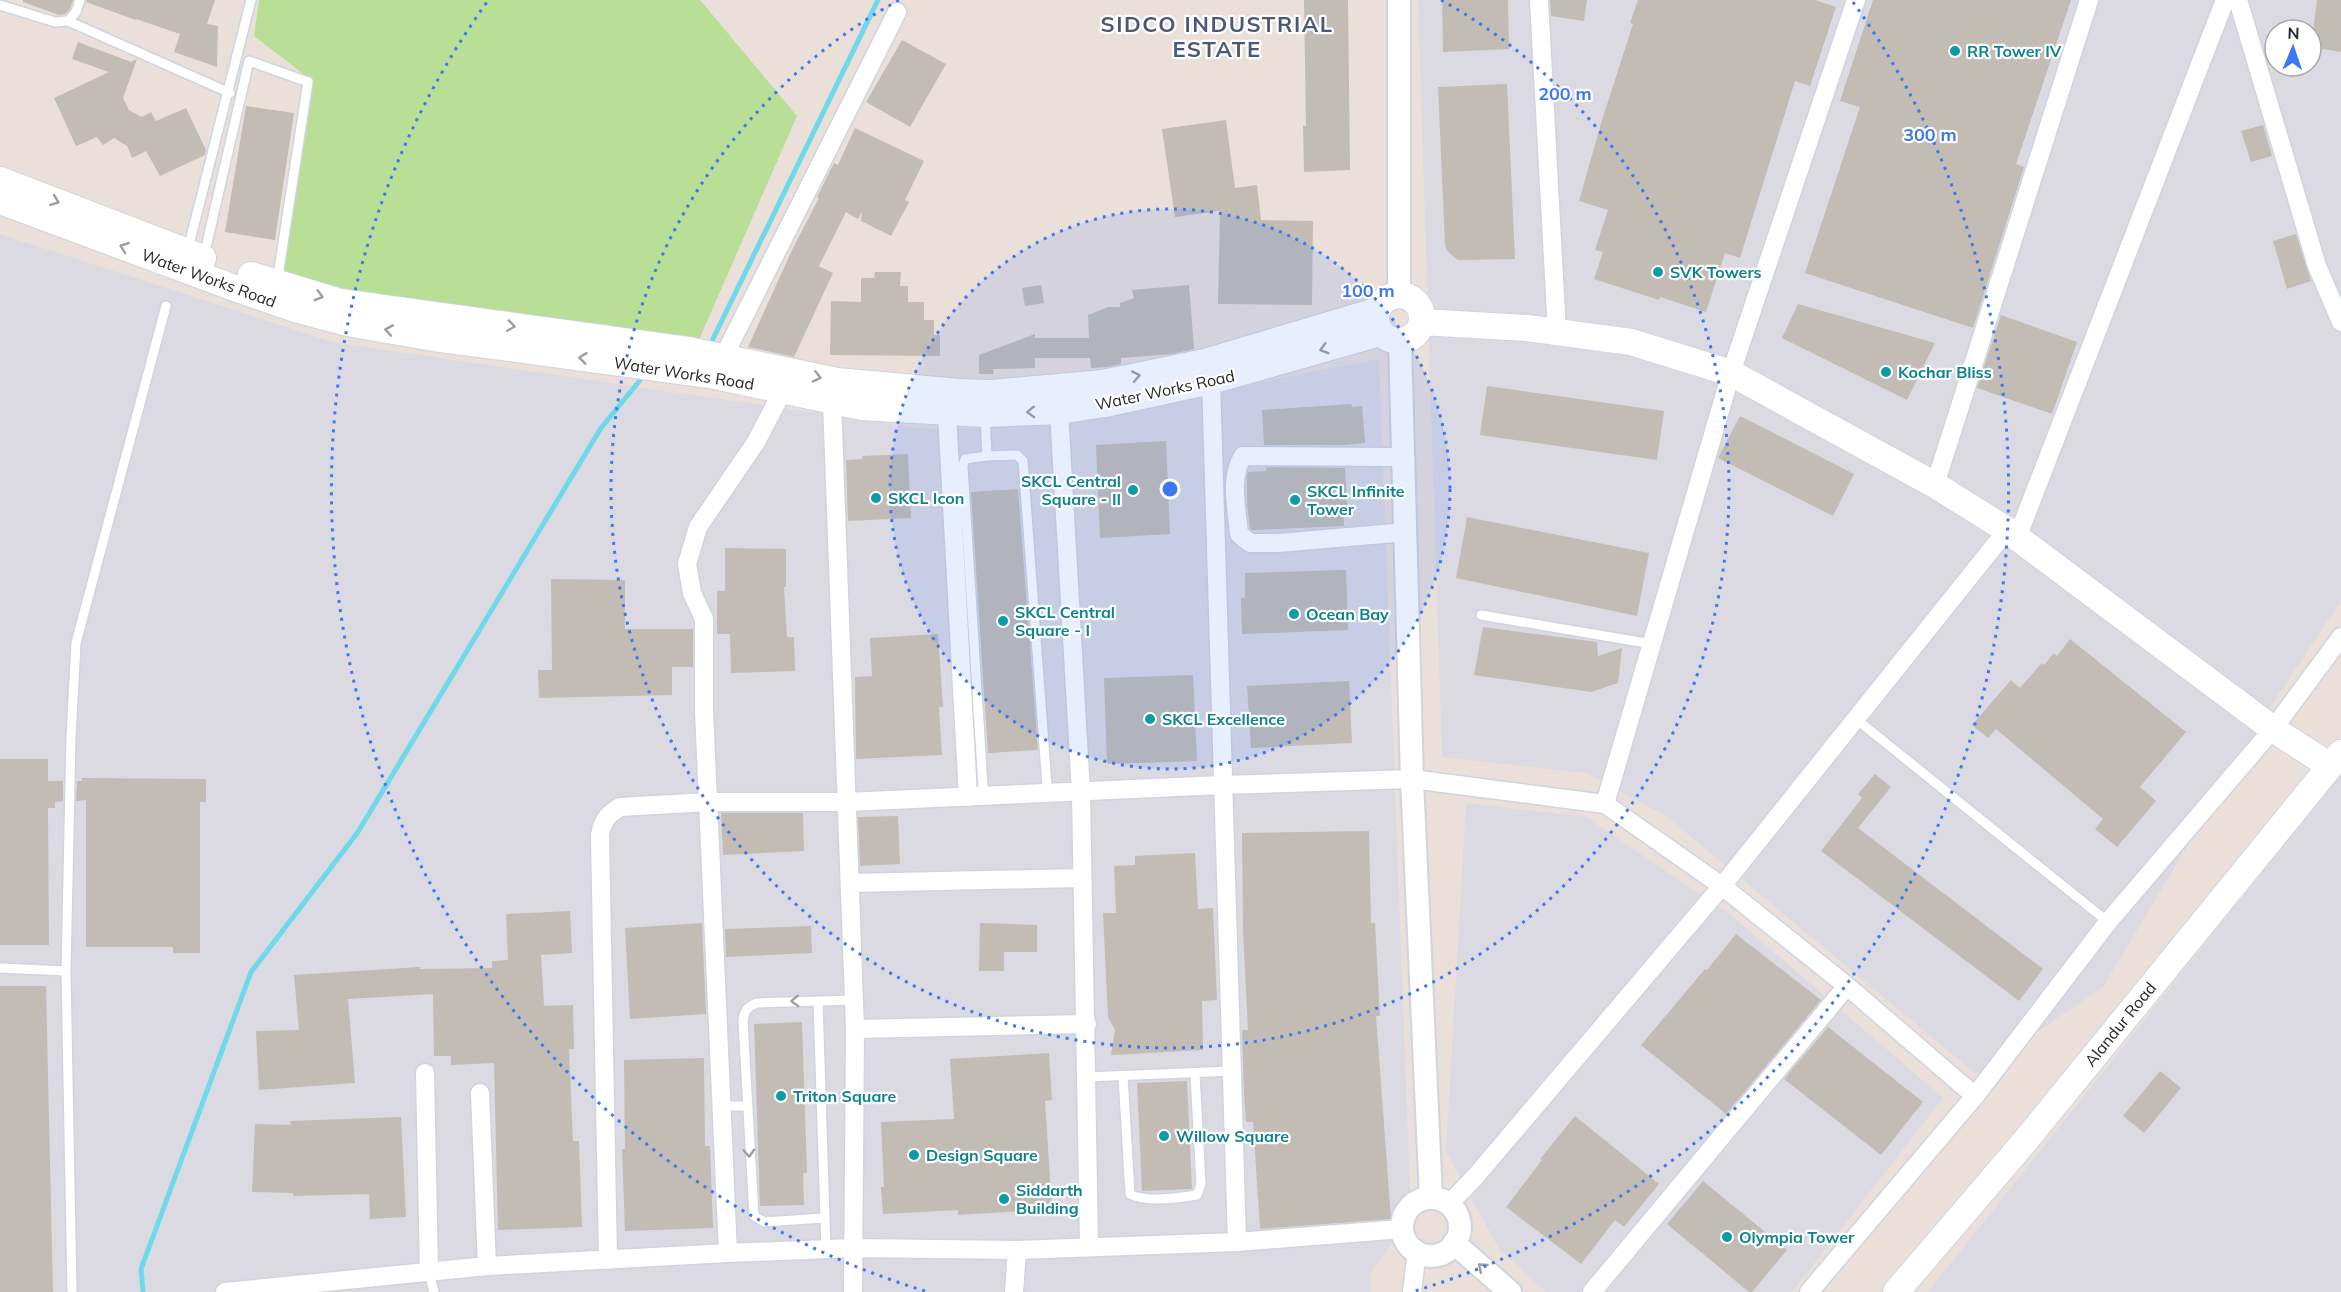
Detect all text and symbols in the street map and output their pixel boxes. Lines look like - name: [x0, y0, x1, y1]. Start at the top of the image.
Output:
- district label: SIDCO INDUSTRIAL ESTATE: [1100, 10, 1334, 63]
- north arrow: [2263, 18, 2323, 78]
- text: N: [2287, 23, 2300, 43]
- place label: RR Tower IV: [1967, 41, 2062, 61]
- marker: RR Tower IV: [1948, 44, 1962, 58]
- text: 200 m: [1538, 82, 1592, 105]
- text: 300 m: [1903, 123, 1957, 146]
- one-way arrow: [49, 193, 59, 206]
- one-way arrow: [119, 241, 130, 254]
- street label: Water Works Road: [139, 244, 279, 312]
- place label: SVK Towers: [1670, 262, 1762, 282]
- marker: SVK Towers: [1651, 265, 1665, 279]
- text: 100 m: [1341, 279, 1395, 302]
- one-way arrow: [313, 289, 323, 301]
- one-way arrow: [506, 319, 516, 331]
- one-way arrow: [385, 324, 395, 337]
- one-way arrow: [1319, 342, 1330, 354]
- one-way arrow: [578, 352, 587, 364]
- street label: Water Works Road: [612, 352, 756, 394]
- place label: Kochar Bliss: [1898, 362, 1992, 382]
- street label: Water Works Road: [1094, 365, 1236, 415]
- marker: Kochar Bliss: [1879, 365, 1893, 379]
- one-way arrow: [812, 369, 822, 382]
- one-way arrow: [1131, 370, 1141, 383]
- one-way arrow: [1027, 406, 1036, 419]
- place label: SKCL Central Square - II: [1021, 471, 1121, 509]
- centre of rings: [1160, 479, 1180, 499]
- place label: SKCL Infinite Tower: [1307, 481, 1405, 519]
- marker: SKCL Central Square - II: [1126, 483, 1140, 497]
- place label: SKCL Icon: [888, 488, 964, 508]
- marker: SKCL Icon: [869, 491, 883, 505]
- marker: SKCL Infinite Tower: [1288, 493, 1302, 507]
- place label: SKCL Central Square - I: [1015, 602, 1115, 640]
- place label: Ocean Bay: [1306, 604, 1389, 624]
- marker: Ocean Bay: [1287, 607, 1301, 621]
- marker: SKCL Central Square - I: [996, 614, 1010, 628]
- place label: SKCL Excellence: [1162, 709, 1285, 729]
- marker: SKCL Excellence: [1143, 712, 1157, 726]
- street label: Alandur Road: [2080, 978, 2160, 1070]
- one-way arrow: [791, 995, 800, 1008]
- place label: Triton Square: [793, 1086, 896, 1106]
- marker: Triton Square: [774, 1089, 788, 1103]
- place label: Willow Square: [1176, 1126, 1289, 1146]
- marker: Willow Square: [1157, 1129, 1171, 1143]
- place label: Design Square: [926, 1145, 1038, 1165]
- one-way arrow: [743, 1148, 756, 1157]
- marker: Design Square: [907, 1148, 921, 1162]
- place label: Siddarth Building: [1016, 1180, 1083, 1218]
- marker: Siddarth Building: [997, 1192, 1011, 1206]
- place label: Olympia Tower: [1739, 1227, 1855, 1247]
- marker: Olympia Tower: [1720, 1230, 1734, 1244]
- one-way arrow: [1478, 1264, 1489, 1275]

